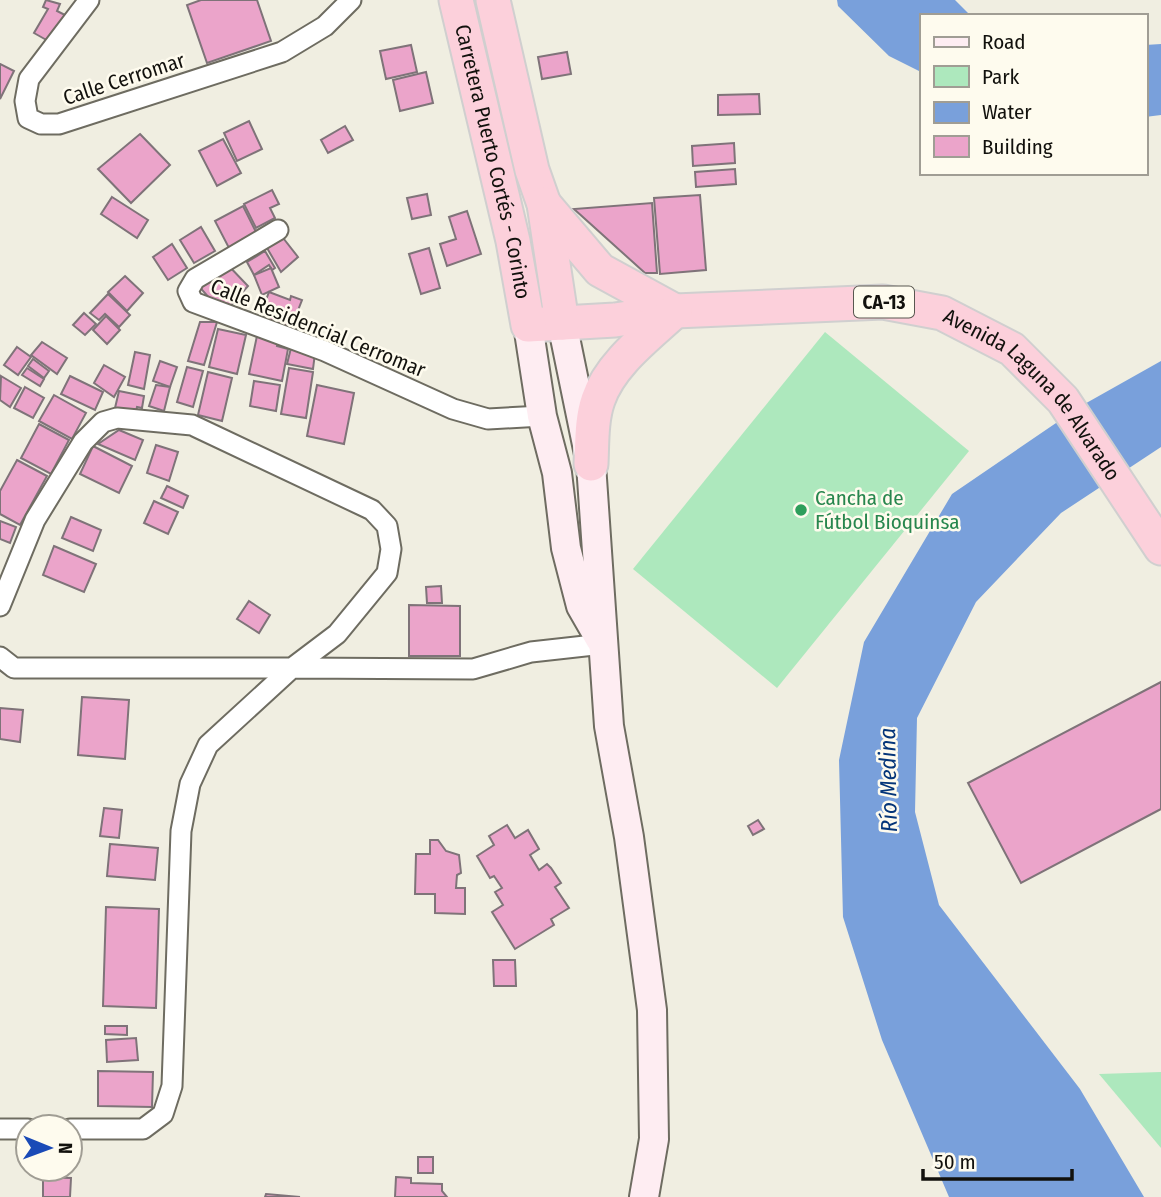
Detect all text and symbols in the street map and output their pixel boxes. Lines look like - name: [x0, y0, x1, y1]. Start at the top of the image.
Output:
- legend: [920, 14, 1147, 175]
- street label: Carretera Puerto Cortés - Corinto: [449, 22, 536, 301]
- text: Road: [982, 29, 1026, 55]
- street label: Calle Cerromar: [60, 47, 189, 111]
- text: Park: [982, 64, 1020, 90]
- text: Water: [982, 99, 1032, 125]
- text: Building: [982, 134, 1053, 160]
- street label: Calle Residencial Cerromar: [207, 273, 430, 383]
- road number: CA-13: [854, 286, 914, 318]
- street label: Avenida Laguna de Alvarado: [939, 303, 1126, 485]
- place label: Cancha de Fútbol Bioquinsa: [815, 485, 960, 535]
- marker: Cancha de Fútbol Bioquinsa: [793, 502, 809, 518]
- water label: Río Medina: [873, 727, 903, 833]
- north arrow: [14, 1113, 84, 1183]
- scale bar: [923, 1138, 1072, 1182]
- text: N: [54, 1142, 77, 1154]
- text: 50 m: [934, 1149, 976, 1175]

